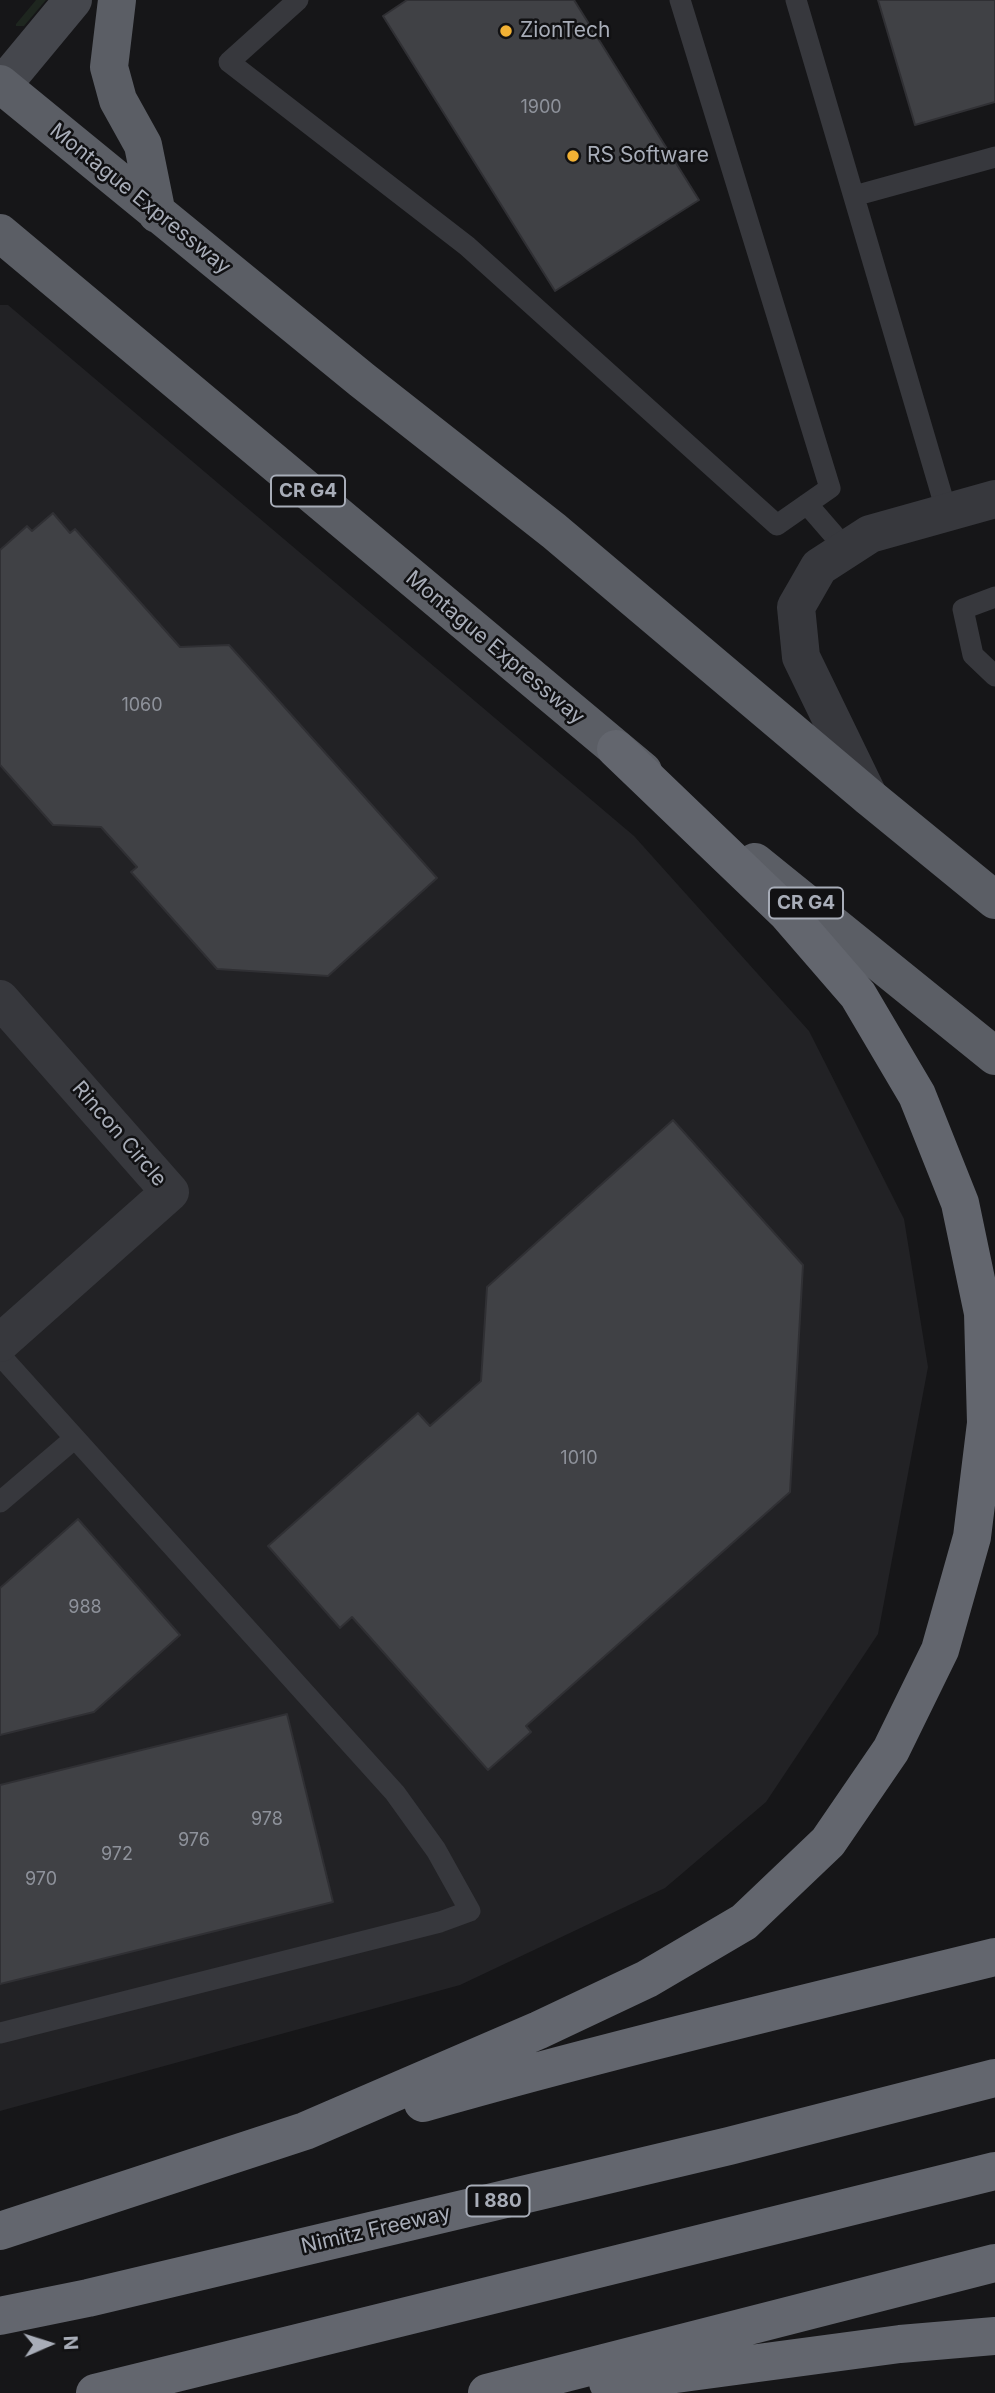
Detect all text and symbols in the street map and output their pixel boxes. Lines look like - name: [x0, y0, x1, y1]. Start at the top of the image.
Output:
- place label: ZionTech: [520, 18, 610, 44]
- marker: ZionTech: [498, 23, 514, 39]
- house number: 1900: [520, 97, 562, 119]
- street label: Montague Expressway: [44, 118, 236, 280]
- place label: RS Software: [587, 143, 709, 169]
- marker: RS Software: [565, 148, 581, 164]
- road number: CR G4: [271, 476, 345, 506]
- street label: Montague Expressway: [401, 566, 589, 730]
- house number: 1060: [121, 695, 163, 717]
- road number: CR G4: [769, 888, 843, 918]
- street label: Rincon Circle: [66, 1076, 172, 1192]
- house number: 1010: [560, 1448, 598, 1470]
- house number: 988: [68, 1597, 102, 1619]
- house number: 978: [251, 1809, 283, 1831]
- house number: 976: [178, 1830, 210, 1852]
- house number: 972: [101, 1844, 133, 1866]
- house number: 970: [25, 1869, 57, 1891]
- road number: I 880: [466, 2186, 530, 2216]
- street label: Nimitz Freeway: [299, 2201, 453, 2259]
- north arrow: [14, 2309, 84, 2379]
- text: N: [59, 2335, 82, 2351]

